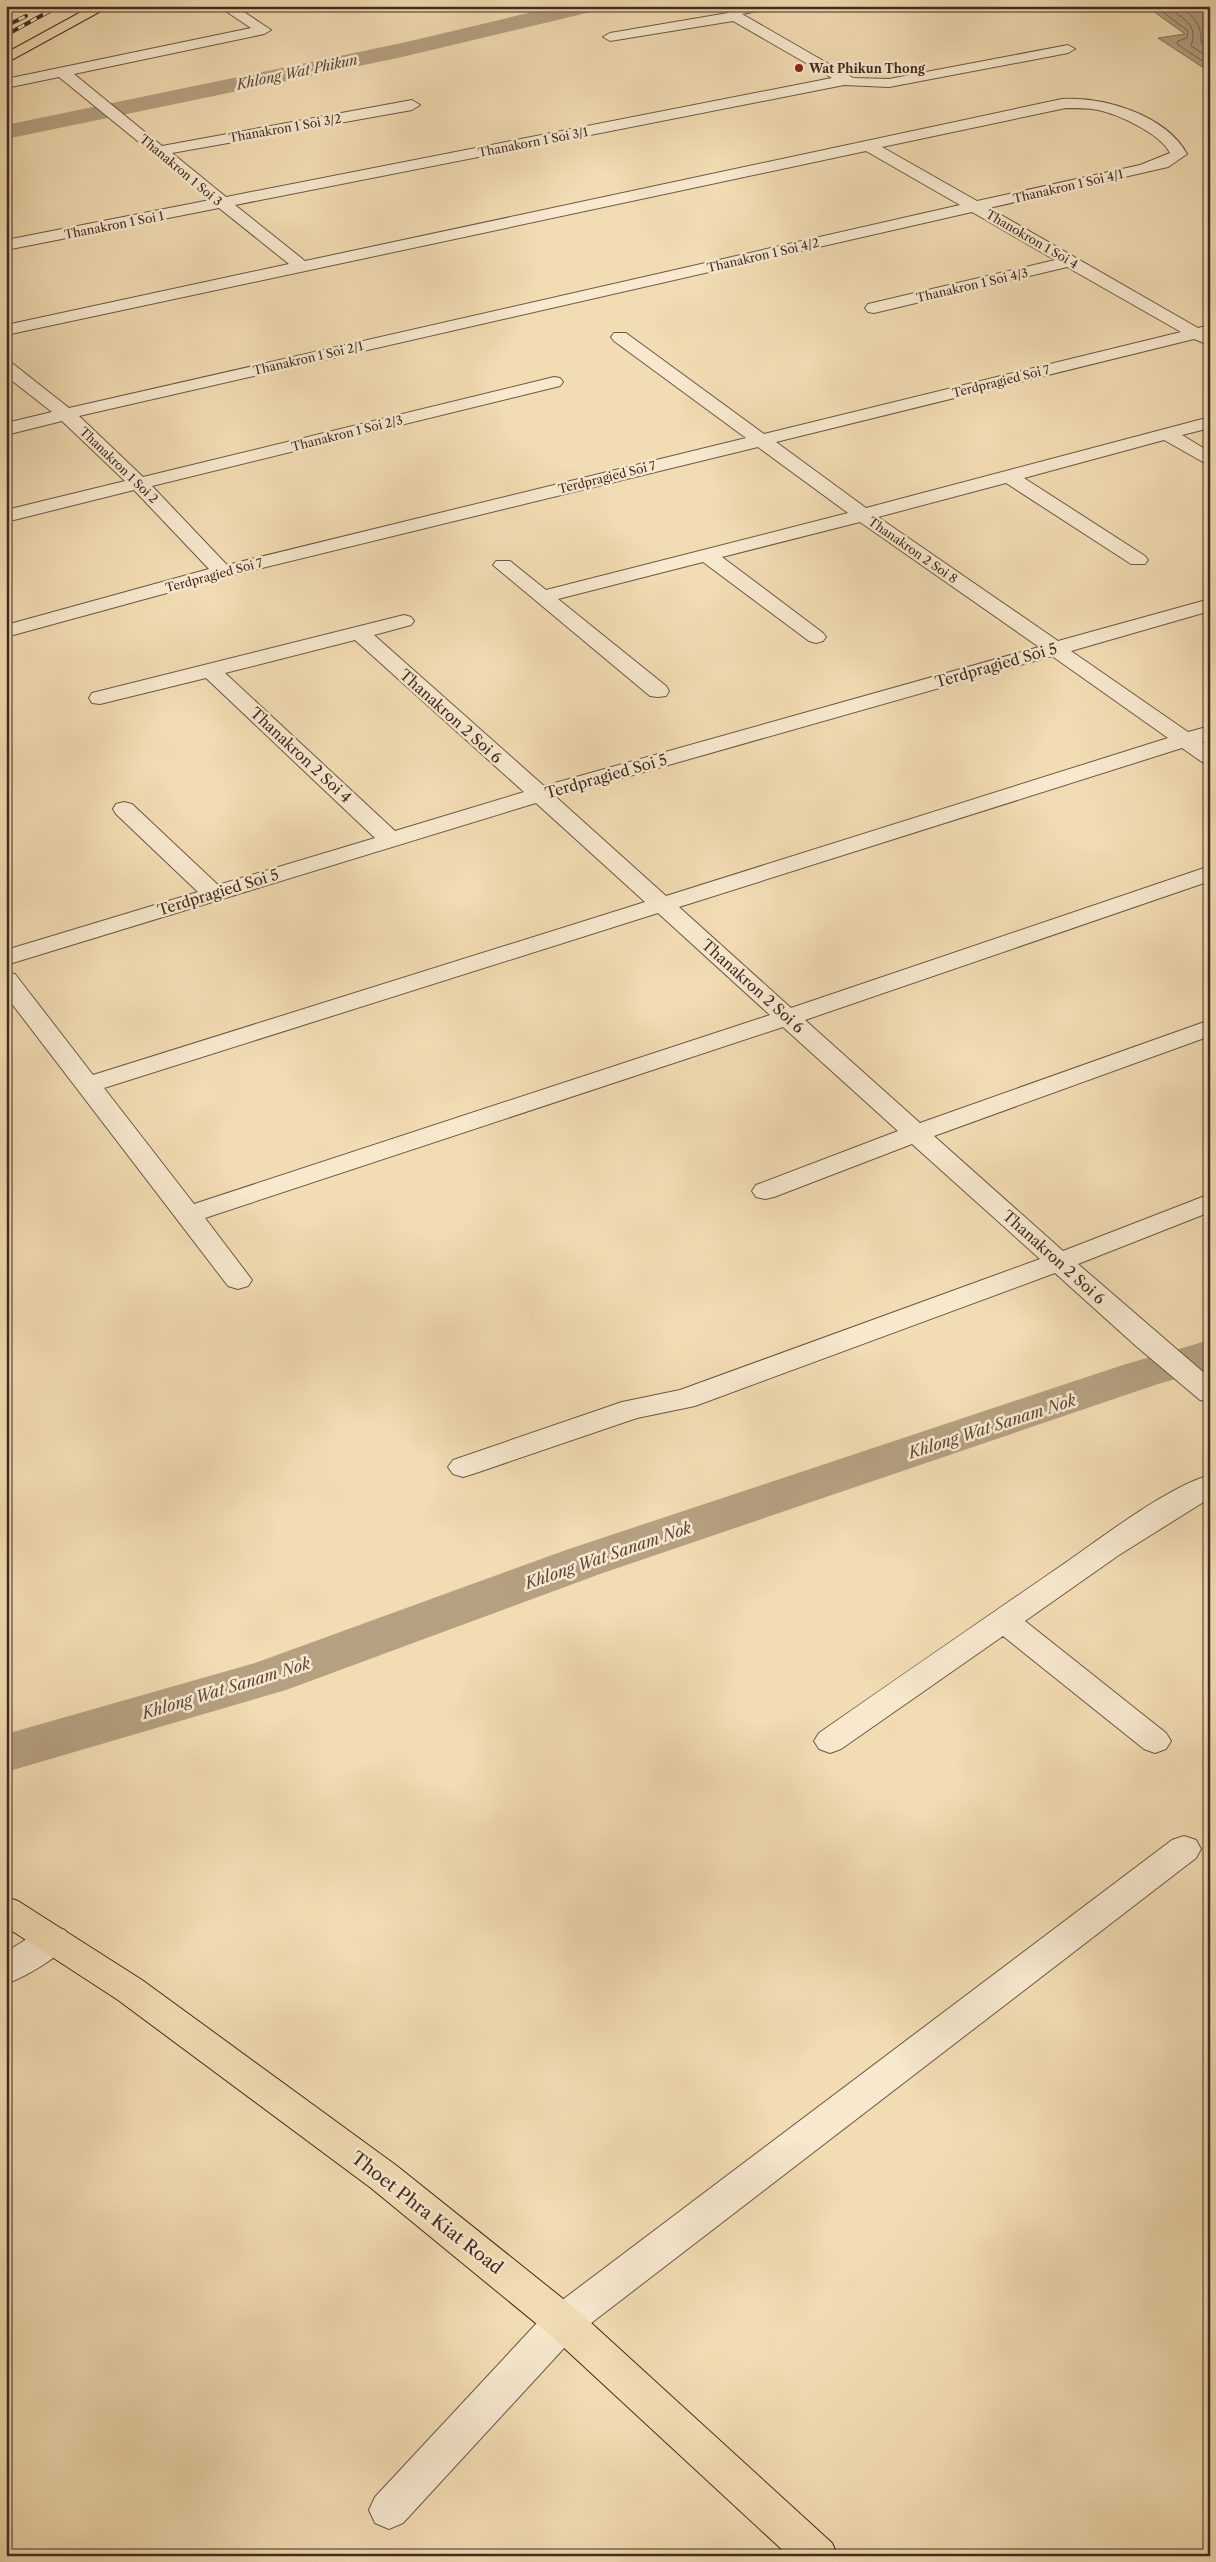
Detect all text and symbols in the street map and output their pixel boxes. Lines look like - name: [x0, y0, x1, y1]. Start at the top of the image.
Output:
- water label: Khlong Wat Phikun: [234, 50, 359, 94]
- place label: Wat Phikun Thong: [808, 61, 926, 76]
- marker: Wat Phikun Thong: [793, 62, 805, 74]
- street label: Thanakron 1 Soi 3/2: [228, 111, 342, 145]
- street label: Thanakorn 1 Soi 3/1: [477, 124, 589, 160]
- street label: Thanakron 1 Soi 3: [137, 131, 225, 209]
- street label: Thanakron 1 Soi 4/1: [1011, 166, 1125, 206]
- street label: Thanokron 1 Soi 4: [983, 206, 1081, 272]
- street label: Thanakron 1 Soi 1: [63, 208, 165, 242]
- street label: Thanakron 1 Soi 4/2: [706, 235, 821, 275]
- street label: Thanakron 1 Soi 4/3: [915, 265, 1029, 305]
- street label: Thanakron 1 Soi 2/1: [252, 338, 364, 378]
- street label: Terdpragied Soi 7: [951, 362, 1051, 400]
- street label: Thanakron 1 Soi 2/3: [290, 412, 404, 454]
- street label: Thanakron 1 Soi 2: [77, 424, 161, 506]
- street label: Terdpragied Soi 7: [557, 458, 657, 496]
- street label: Thanakron 2 Soi 8: [866, 514, 960, 586]
- street label: Terdpragied Soi 7: [164, 555, 264, 595]
- street label: Terdpragied Soi 5: [933, 639, 1059, 691]
- street label: Thanakron 2 Soi 6: [396, 665, 506, 767]
- street label: Thanakron 2 Soi 4: [247, 703, 355, 807]
- street label: Terdpragied Soi 5: [543, 750, 669, 802]
- street label: Terdpragied Soi 5: [155, 865, 281, 919]
- street label: Thanakron 2 Soi 6: [698, 935, 808, 1037]
- street label: Thanakron 2 Soi 6: [999, 1206, 1109, 1308]
- water label: Khlong Wat Sanam Nok: [904, 1389, 1079, 1463]
- water label: Khlong Wat Sanam Nok: [520, 1517, 695, 1594]
- water label: Khlong Wat Sanam Nok: [137, 1653, 313, 1724]
- street label: Thoet Phra Kiat Road: [347, 2147, 507, 2279]

